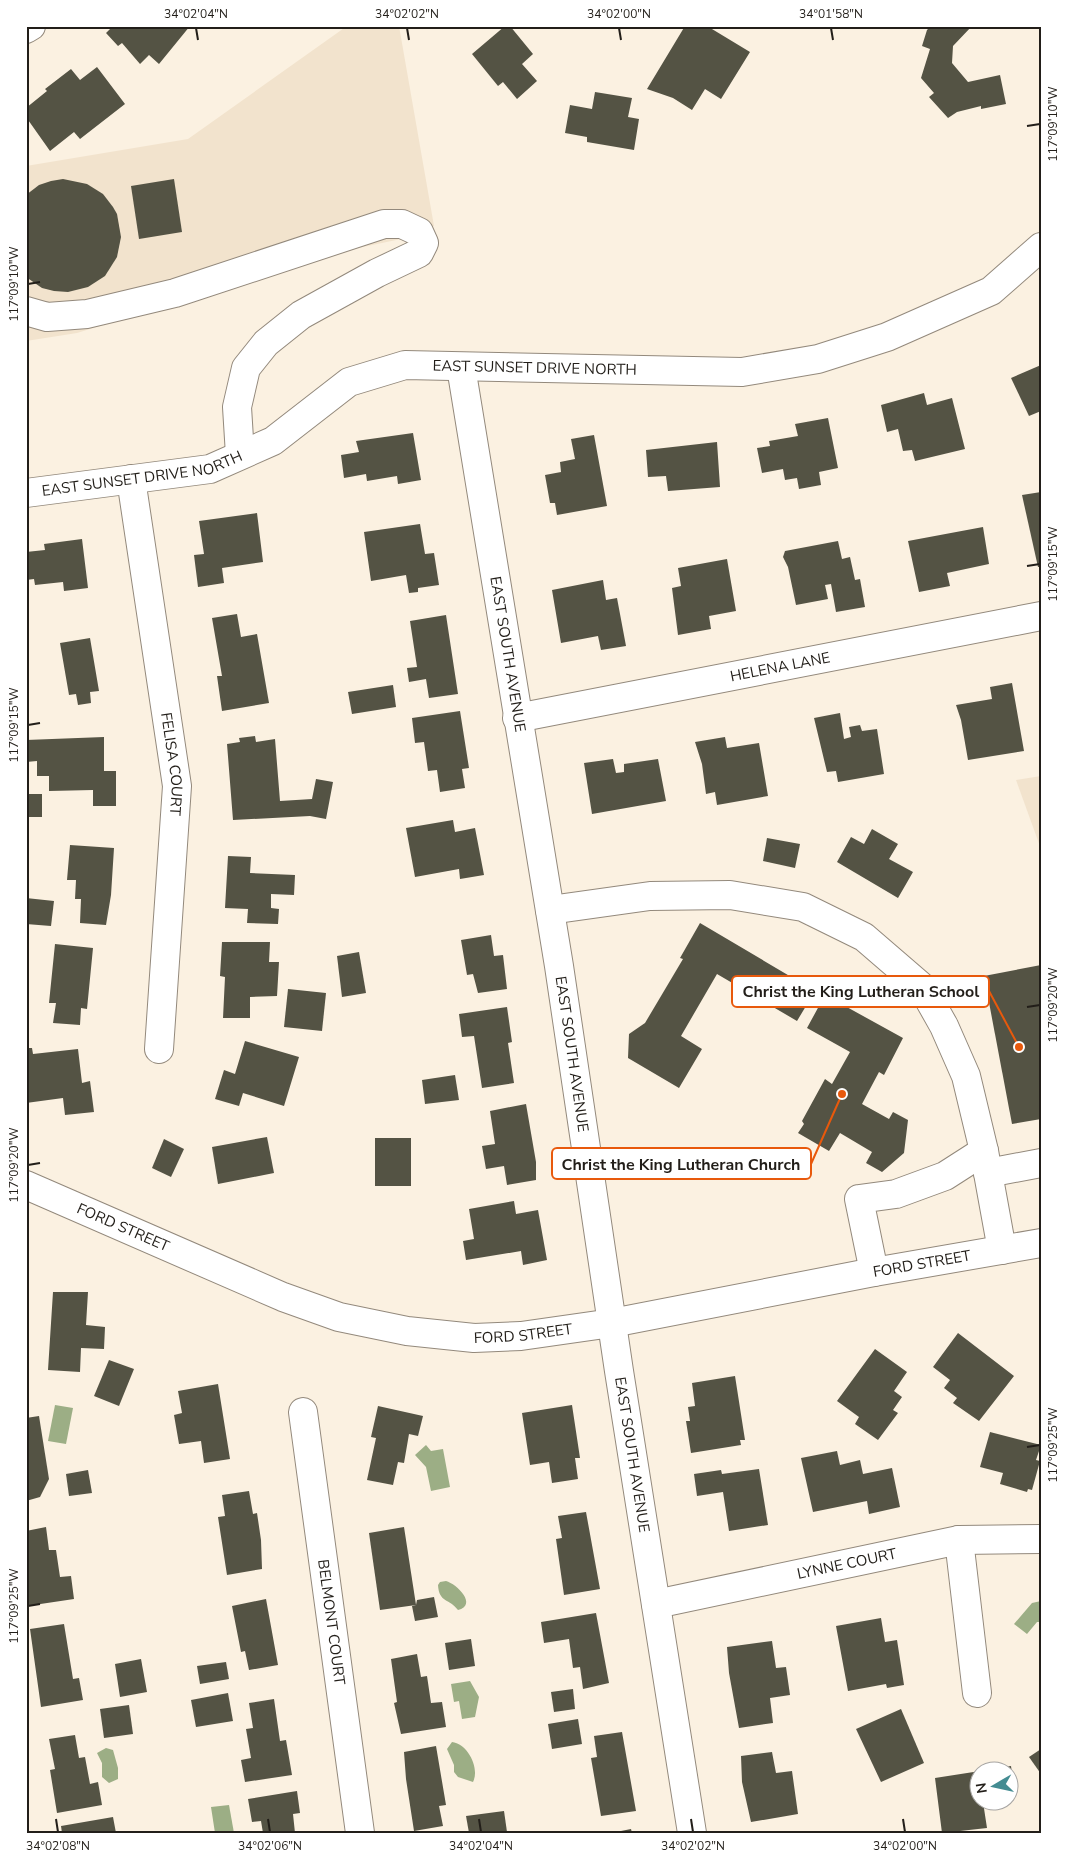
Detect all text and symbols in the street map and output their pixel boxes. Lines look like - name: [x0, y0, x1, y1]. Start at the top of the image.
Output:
- text: 34°02'04"N: [164, 6, 228, 22]
- text: 34°02'02"N: [375, 6, 439, 22]
- text: 34°02'00"N: [587, 6, 651, 22]
- text: 34°01'58"N: [799, 6, 863, 22]
- text: 117°09'10"W: [1045, 86, 1061, 162]
- text: 117°09'10"W: [6, 246, 22, 322]
- street label: EAST SUNSET DRIVE NORTH: [433, 356, 637, 380]
- street label: EAST SUNSET DRIVE NORTH: [41, 446, 246, 501]
- text: 117°09'15"W: [1045, 526, 1061, 602]
- street label: EAST SOUTH AVENUE: [485, 575, 531, 733]
- street label: HELENA LANE: [728, 647, 832, 686]
- text: 117°09'15"W: [6, 687, 22, 763]
- street label: FELISA COURT: [156, 711, 187, 816]
- text: 117°09'20"W: [1045, 967, 1061, 1043]
- street label: EAST SOUTH AVENUE: [551, 975, 593, 1133]
- callout: Christ the King Lutheran School: [732, 976, 989, 1007]
- text: Christ the King Lutheran School: [743, 981, 979, 1003]
- text: 117°09'20"W: [6, 1127, 22, 1203]
- callout: Christ the King Lutheran Church: [552, 1148, 811, 1179]
- text: Christ the King Lutheran Church: [562, 1154, 800, 1176]
- street label: FORD STREET: [74, 1198, 173, 1256]
- street label: FORD STREET: [871, 1245, 972, 1282]
- street label: FORD STREET: [473, 1319, 574, 1348]
- street label: EAST SOUTH AVENUE: [610, 1375, 654, 1534]
- text: 117°09'25"W: [1045, 1407, 1061, 1483]
- street label: LYNNE COURT: [795, 1543, 898, 1584]
- street label: BELMONT COURT: [313, 1558, 350, 1686]
- text: 117°09'25"W: [6, 1568, 22, 1644]
- north arrow: [970, 1762, 1020, 1812]
- text: N: [971, 1781, 992, 1795]
- text: 34°02'08"N: [26, 1838, 90, 1854]
- text: 34°02'06"N: [238, 1838, 302, 1854]
- text: 34°02'04"N: [449, 1838, 513, 1854]
- text: 34°02'02"N: [661, 1838, 725, 1854]
- text: 34°02'00"N: [873, 1838, 937, 1854]

